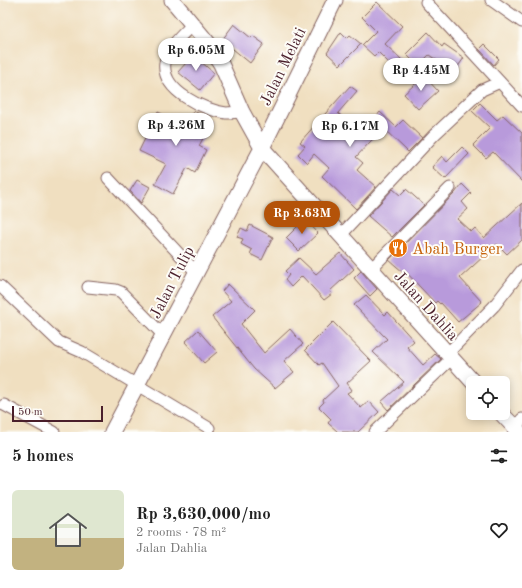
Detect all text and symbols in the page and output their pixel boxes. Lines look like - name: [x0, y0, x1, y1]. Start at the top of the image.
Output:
- street label: Jalan Melati: [258, 25, 310, 108]
- pin: Rp 6.05M: [155, 38, 237, 72]
- text: Rp 6.05M: [167, 44, 225, 57]
- pin: Rp 4.45M: [380, 58, 462, 92]
- text: Rp 4.45M: [392, 64, 450, 77]
- pin: Rp 4.26M: [135, 113, 217, 147]
- pin: Rp 6.17M: [309, 114, 391, 148]
- text: Rp 4.26M: [147, 119, 205, 132]
- text: Rp 6.17M: [321, 120, 379, 133]
- pin: Rp 3.63M: [261, 201, 343, 235]
- text: Rp 3.63M: [273, 207, 331, 220]
- restaurant icon: Abah Burger: [387, 237, 409, 259]
- place label: Abah Burger: [412, 242, 503, 258]
- street label: Jalan Tulip: [148, 244, 198, 322]
- street label: Jalan Dahlia: [390, 268, 461, 344]
- map controls: [466, 376, 510, 420]
- button: locate: [466, 376, 510, 420]
- scale bar: [12, 404, 103, 423]
- text: 50 m: [18, 407, 43, 418]
- icon: filters: [488, 445, 510, 467]
- text: 5 homes: [12, 448, 74, 465]
- icon: home: [44, 506, 92, 554]
- text: Rp 3,630,000/mo: [136, 506, 271, 523]
- icon: heart: [488, 519, 510, 541]
- text: 2 rooms · 78 m²: [136, 526, 226, 539]
- text: Jalan Dahlia: [136, 542, 207, 555]

